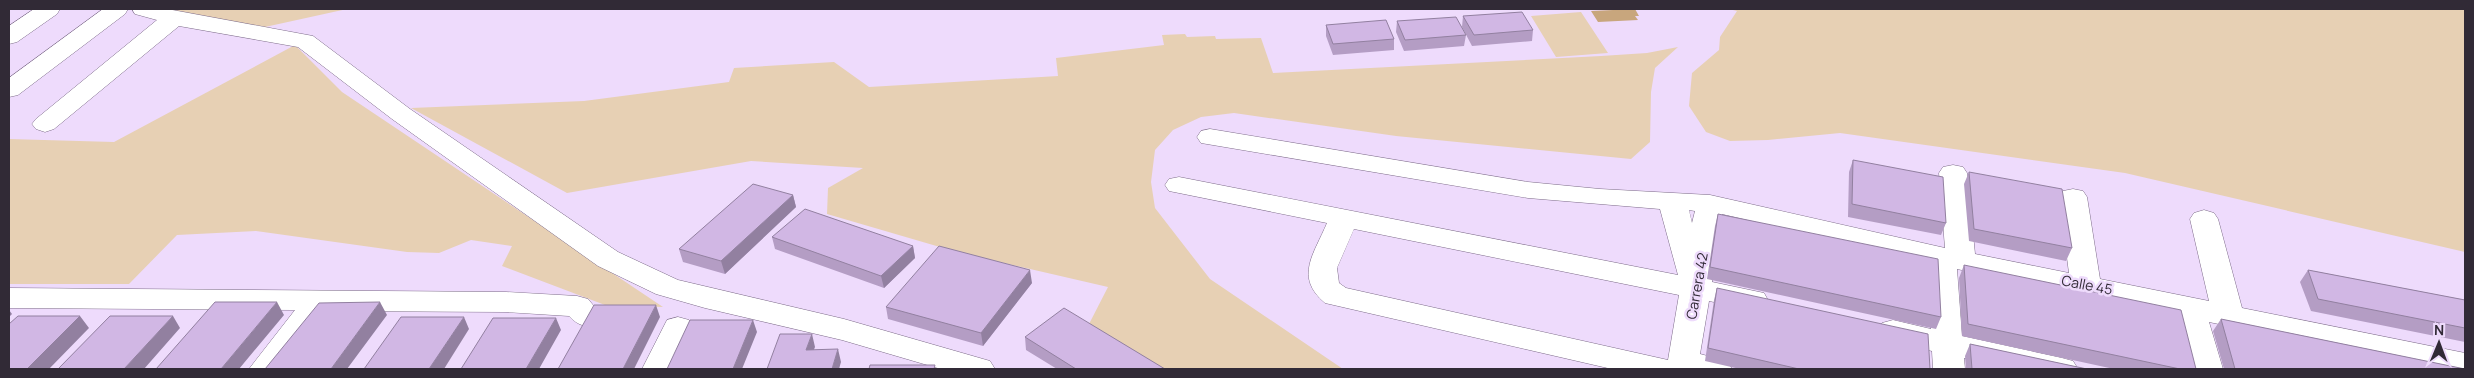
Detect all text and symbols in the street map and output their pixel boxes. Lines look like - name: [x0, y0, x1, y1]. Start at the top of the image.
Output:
- street label: Carrera 42: [1681, 251, 1712, 321]
- street label: Calle 45: [2060, 270, 2114, 299]
- north arrow: [2414, 318, 2464, 368]
- text: N: [2434, 320, 2444, 339]

